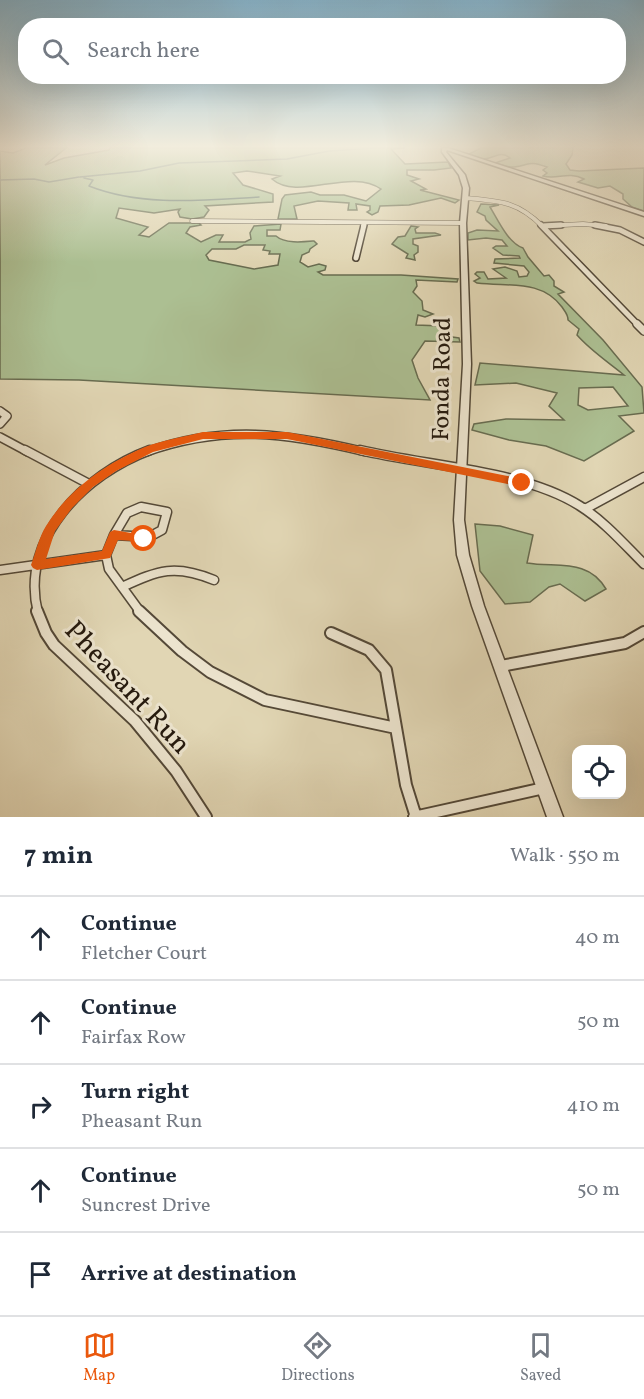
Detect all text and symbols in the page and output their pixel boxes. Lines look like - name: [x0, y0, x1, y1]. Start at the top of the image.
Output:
- search box: [18, 18, 626, 84]
- icon: search: [39, 35, 72, 68]
- text: Search here: [87, 36, 200, 67]
- street label: Fonda Road: [425, 317, 461, 441]
- route end: [508, 469, 534, 495]
- route start: [130, 525, 156, 551]
- street label: Pheasant Run: [55, 613, 199, 763]
- map controls: [572, 745, 626, 799]
- button: locate: [572, 745, 626, 799]
- text: 7 min: [24, 838, 93, 874]
- text: Walk · 550 m: [510, 842, 620, 870]
- text: Continue: [81, 909, 177, 940]
- icon: ahead: [24, 922, 57, 955]
- text: 40 m: [575, 924, 620, 952]
- text: Fletcher Court: [81, 940, 207, 968]
- text: Continue: [81, 993, 177, 1024]
- icon: ahead: [24, 1006, 57, 1039]
- text: 50 m: [577, 1008, 620, 1036]
- text: Fairfax Row: [81, 1024, 186, 1052]
- text: Turn right: [81, 1077, 189, 1108]
- icon: right: [24, 1090, 57, 1123]
- text: 410 m: [567, 1092, 620, 1120]
- text: Pheasant Run: [81, 1108, 202, 1136]
- text: Continue: [81, 1161, 177, 1192]
- icon: ahead: [24, 1174, 57, 1207]
- text: 50 m: [577, 1176, 620, 1204]
- text: Suncrest Drive: [81, 1192, 210, 1220]
- icon: arrive: [24, 1258, 57, 1291]
- text: Arrive at destination: [81, 1259, 297, 1290]
- tab: Map: [83, 1329, 116, 1387]
- tab: Directions: [281, 1329, 355, 1387]
- tab: Saved: [520, 1329, 561, 1387]

